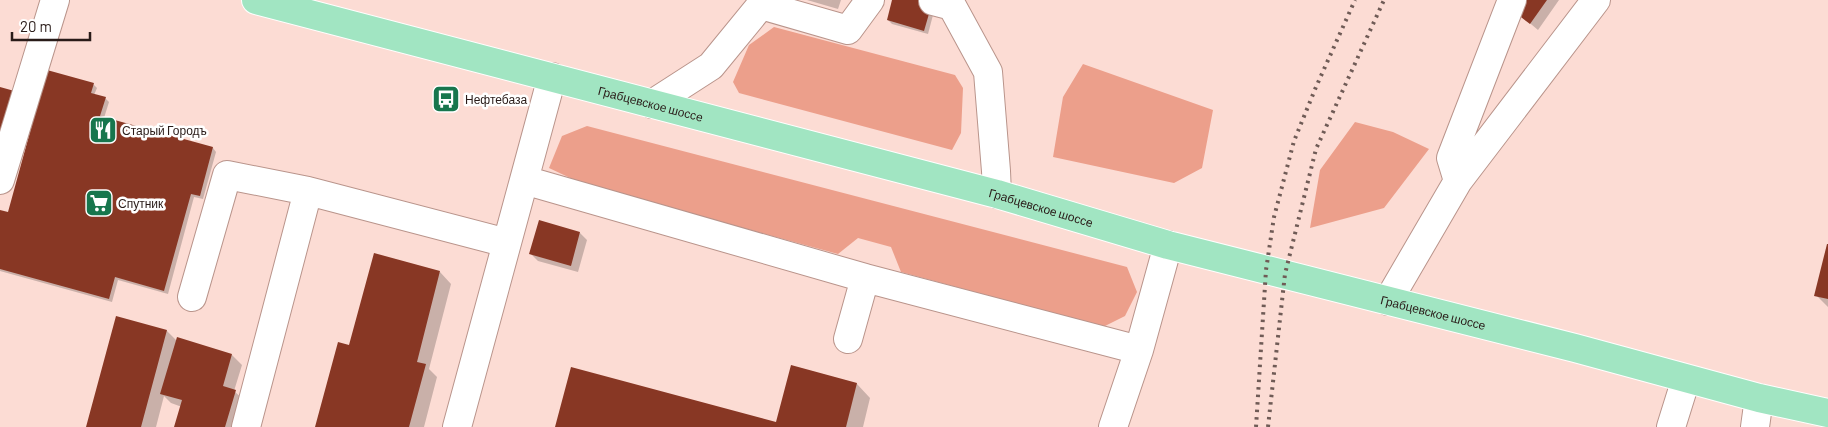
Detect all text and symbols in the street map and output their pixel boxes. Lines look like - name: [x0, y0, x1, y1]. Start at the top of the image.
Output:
- scale bar: [12, 10, 90, 42]
- text: 20 m: [20, 17, 52, 35]
- street label: Грабцевское шоссе: [597, 83, 705, 124]
- bus stop icon: Нефтебаза: [431, 84, 461, 114]
- place label: Нефтебаза: [465, 92, 527, 107]
- restaurant icon: Старый Городъ: [88, 115, 118, 145]
- place label: Старый Городъ: [122, 123, 207, 138]
- street label: Грабцевское шоссе: [988, 185, 1095, 229]
- supermarket icon: Спутник: [84, 188, 114, 218]
- place label: Спутник: [118, 196, 164, 211]
- street label: Грабцевское шоссе: [1379, 292, 1488, 332]

